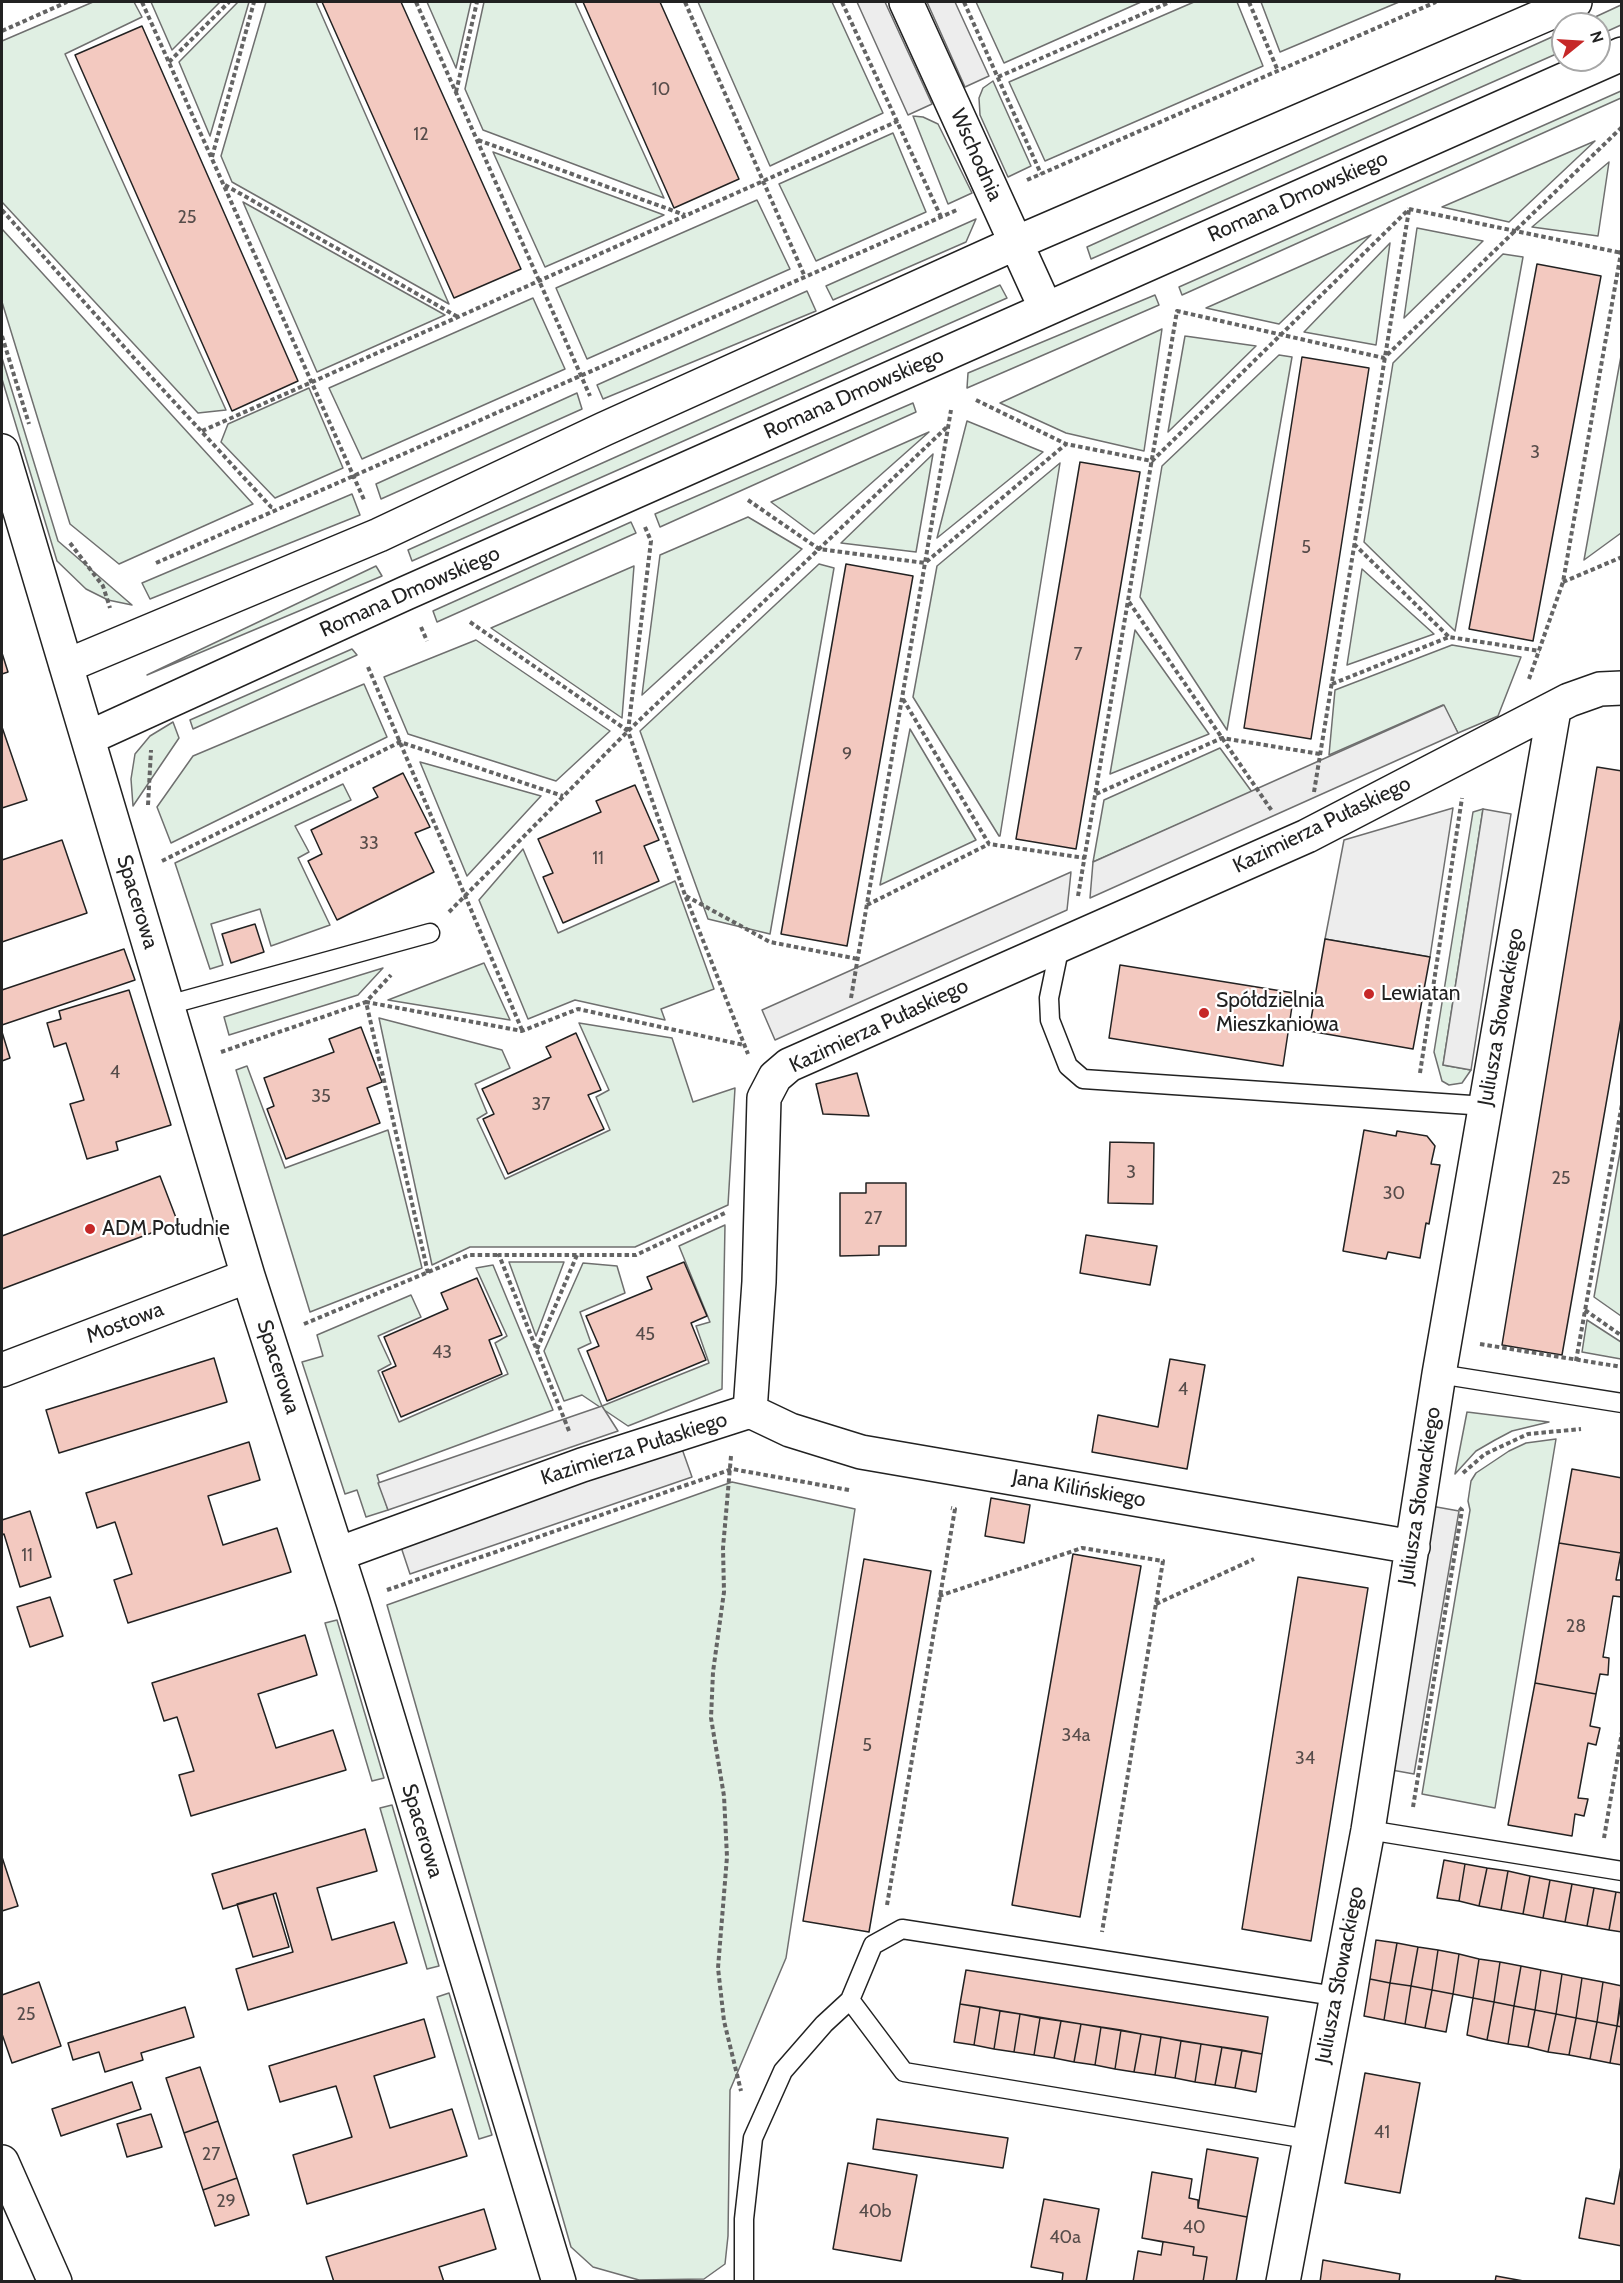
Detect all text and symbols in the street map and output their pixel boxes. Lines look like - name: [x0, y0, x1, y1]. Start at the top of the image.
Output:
- north arrow: [1551, 12, 1611, 72]
- text: N: [1586, 29, 1607, 45]
- house number: 10: [652, 79, 670, 101]
- street label: Wschodnia: [945, 105, 1007, 205]
- house number: 12: [413, 124, 429, 146]
- street label: Romana Dmowskiego: [1204, 146, 1392, 248]
- house number: 25: [177, 207, 197, 229]
- street label: Romana Dmowskiego: [760, 343, 948, 445]
- house number: 3: [1530, 442, 1540, 464]
- house number: 5: [1301, 537, 1311, 559]
- street label: Romana Dmowskiego: [316, 541, 504, 643]
- house number: 7: [1073, 644, 1083, 666]
- house number: 9: [842, 744, 852, 766]
- street label: Kazimierza Pułaskiego: [1229, 771, 1415, 879]
- house number: 33: [359, 833, 379, 855]
- house number: 11: [592, 848, 604, 870]
- street label: Spacerowa: [111, 852, 163, 952]
- street label: Juliusza Słowackiego: [1473, 926, 1529, 1108]
- street label: Kazimierza Pułaskiego: [786, 973, 972, 1079]
- place label: Lewiatan: [1381, 981, 1461, 1007]
- marker: Lewiatan: [1362, 987, 1376, 1001]
- place label: Spółdzielnia Mieszkaniowa: [1216, 988, 1339, 1038]
- marker: Spółdzielnia Mieszkaniowa: [1197, 1006, 1211, 1020]
- house number: 4: [110, 1062, 120, 1084]
- house number: 35: [311, 1086, 331, 1108]
- house number: 37: [532, 1094, 550, 1116]
- house number: 3: [1126, 1162, 1136, 1184]
- house number: 25: [1551, 1168, 1571, 1190]
- house number: 30: [1383, 1183, 1405, 1205]
- house number: 27: [864, 1208, 882, 1230]
- place label: ADM Południe: [102, 1216, 230, 1242]
- marker: ADM Południe: [83, 1222, 97, 1236]
- street label: Mostowa: [83, 1297, 167, 1349]
- street label: Spacerowa: [251, 1317, 305, 1417]
- house number: 45: [635, 1324, 655, 1346]
- house number: 43: [432, 1342, 452, 1364]
- house number: 4: [1178, 1379, 1188, 1401]
- street label: Juliusza Słowackiego: [1393, 1405, 1447, 1587]
- street label: Kazimierza Pułaskiego: [538, 1407, 730, 1491]
- street label: Jana Kilińskiego: [1010, 1465, 1148, 1513]
- house number: 11: [21, 1545, 33, 1567]
- house number: 28: [1566, 1616, 1586, 1638]
- house number: 34a: [1062, 1725, 1090, 1747]
- house number: 5: [862, 1735, 872, 1757]
- house number: 34: [1295, 1748, 1315, 1770]
- street label: Spacerowa: [396, 1781, 448, 1881]
- street label: Juliusza Słowackiego: [1310, 1884, 1370, 2066]
- house number: 25: [16, 2004, 36, 2026]
- house number: 41: [1374, 2122, 1390, 2144]
- house number: 27: [202, 2144, 220, 2166]
- house number: 29: [216, 2191, 236, 2213]
- house number: 40b: [859, 2201, 891, 2223]
- house number: 40: [1183, 2217, 1205, 2239]
- house number: 40a: [1049, 2227, 1081, 2249]

